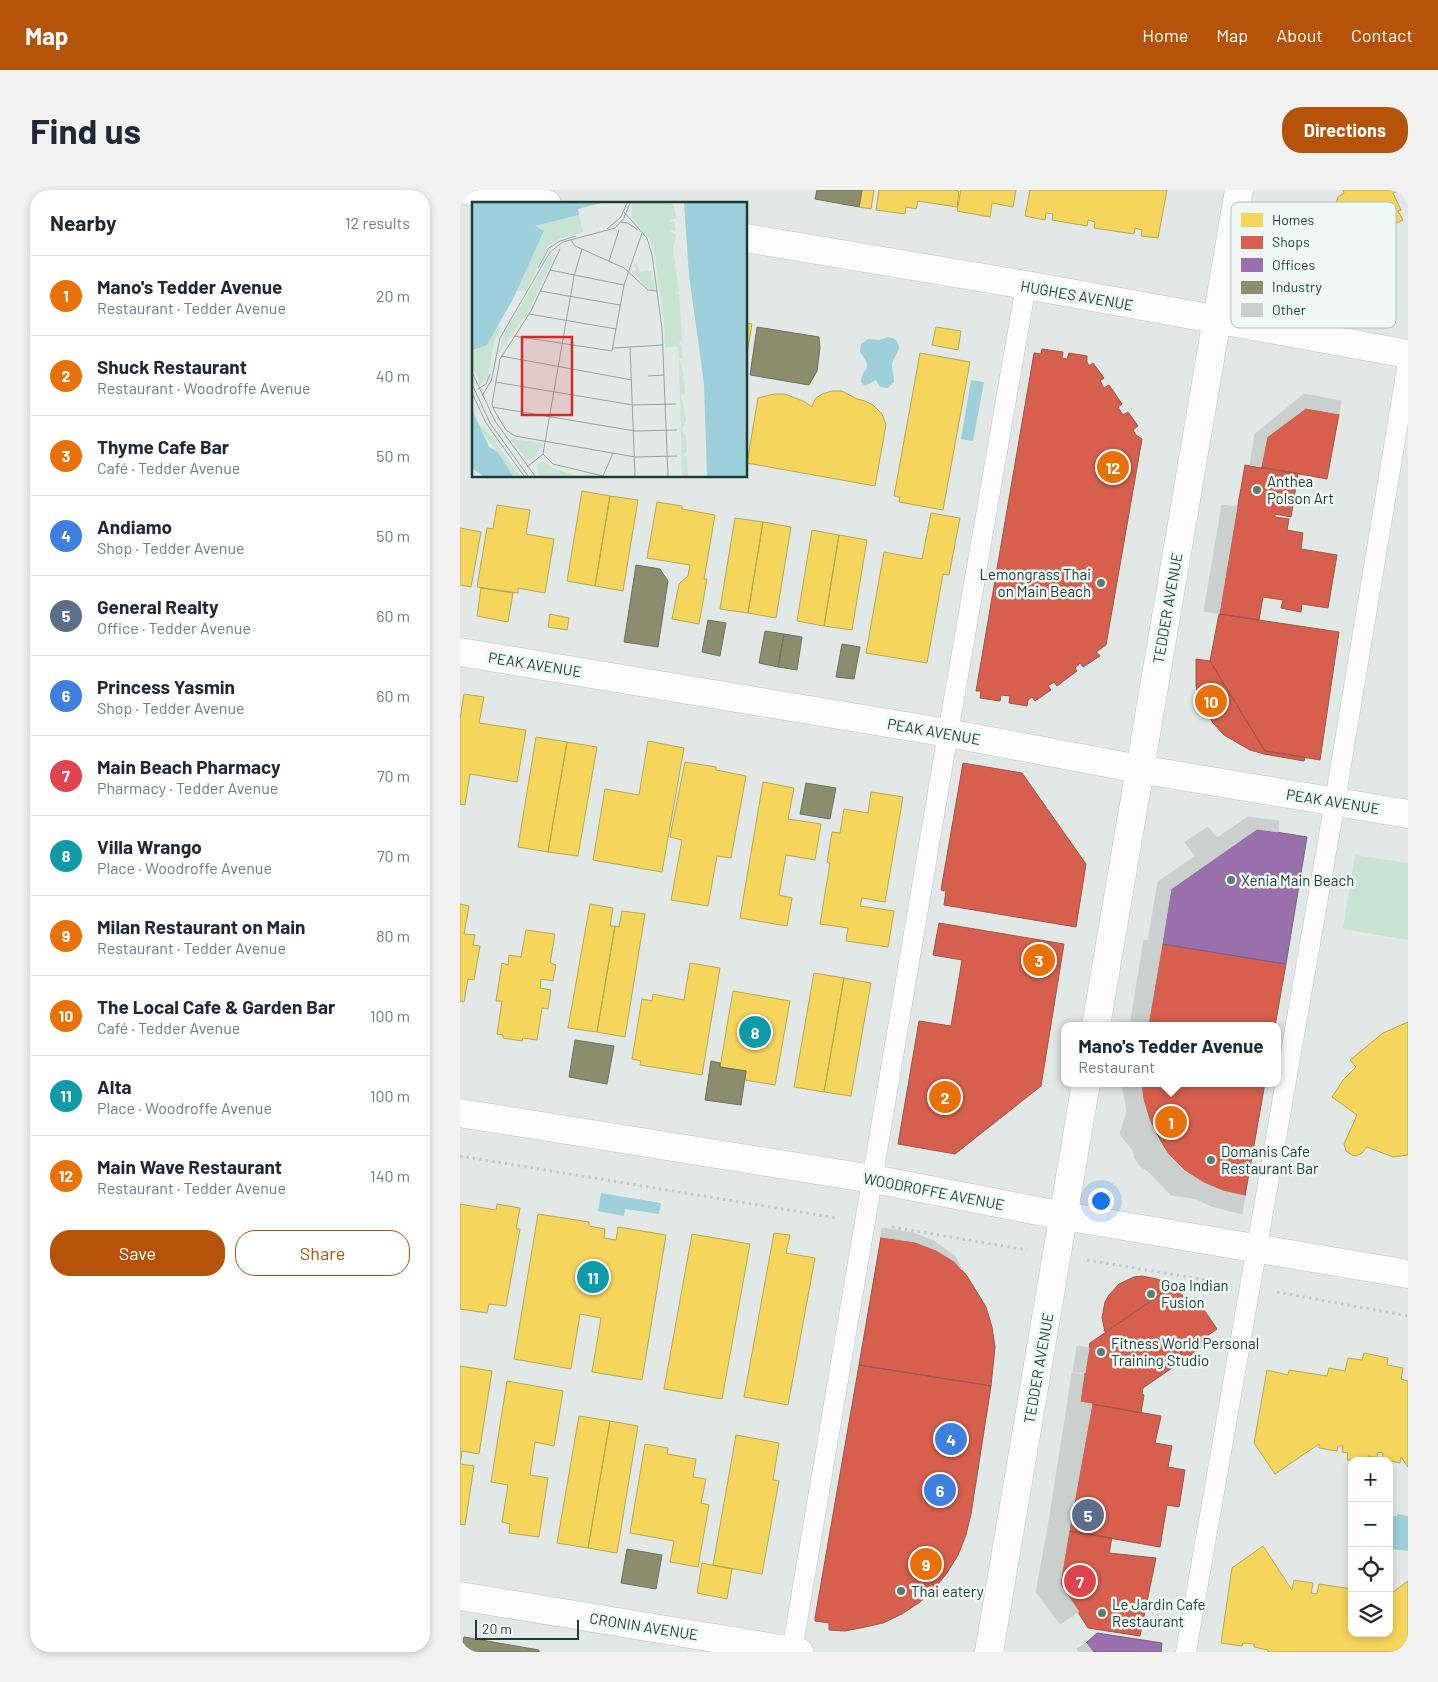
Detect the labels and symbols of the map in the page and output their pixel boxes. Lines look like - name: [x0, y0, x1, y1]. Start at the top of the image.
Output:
- inset map: [472, 202, 748, 478]
- legend: [1231, 202, 1396, 328]
- text: Homes: [1272, 211, 1315, 228]
- text: Shops: [1272, 233, 1310, 250]
- text: Offices: [1272, 256, 1315, 273]
- street label: HUGHES AVENUE: [1019, 276, 1135, 314]
- text: Industry: [1272, 278, 1323, 295]
- text: Other: [1272, 301, 1306, 318]
- pin: 12: [1097, 448, 1129, 486]
- place label: Anthea Polson Art: [1267, 472, 1334, 507]
- marker: Anthea Polson Art: [1251, 484, 1263, 496]
- street label: TEDDER AVENUE: [1148, 551, 1186, 665]
- place label: Lemongrass Thai on Main Beach: [979, 565, 1091, 600]
- marker: Lemongrass Thai on Main Beach: [1095, 577, 1107, 589]
- street label: PEAK AVENUE: [487, 648, 583, 680]
- pin: 10: [1195, 682, 1227, 720]
- street label: PEAK AVENUE: [886, 714, 982, 748]
- street label: PEAK AVENUE: [1285, 785, 1381, 817]
- place label: Xenia Main Beach: [1241, 871, 1354, 889]
- marker: Xenia Main Beach: [1225, 874, 1237, 886]
- pin: 3: [1023, 941, 1055, 979]
- pin: 8: [739, 1013, 771, 1051]
- pin: 2: [929, 1078, 961, 1116]
- pin: 1: [1155, 1103, 1187, 1141]
- place label: Domanis Cafe Restaurant Bar: [1221, 1142, 1319, 1177]
- marker: Domanis Cafe Restaurant Bar: [1205, 1154, 1217, 1166]
- street label: WOODROFFE AVENUE: [862, 1168, 1006, 1214]
- your location: [1088, 1188, 1114, 1214]
- pin: 11: [577, 1258, 609, 1296]
- place label: Goa Indian Fusion: [1161, 1276, 1229, 1311]
- marker: Goa Indian Fusion: [1145, 1288, 1157, 1300]
- street label: TEDDER AVENUE: [1019, 1311, 1057, 1425]
- place label: Fitness World Personal Training Studio: [1111, 1334, 1259, 1369]
- marker: Fitness World Personal Training Studio: [1095, 1346, 1107, 1358]
- pin: 4: [935, 1420, 967, 1458]
- pin: 6: [924, 1471, 956, 1509]
- pin: 5: [1072, 1496, 1104, 1534]
- pin: 9: [910, 1545, 942, 1583]
- pin: 7: [1064, 1562, 1096, 1600]
- place label: Thai eatery: [911, 1582, 984, 1600]
- marker: Thai eatery: [895, 1585, 907, 1597]
- place label: Le Jardin Cafe Restaurant: [1112, 1595, 1206, 1630]
- marker: Le Jardin Cafe Restaurant: [1096, 1607, 1108, 1619]
- street label: CRONIN AVENUE: [588, 1609, 700, 1643]
- scale bar: [475, 1617, 579, 1640]

